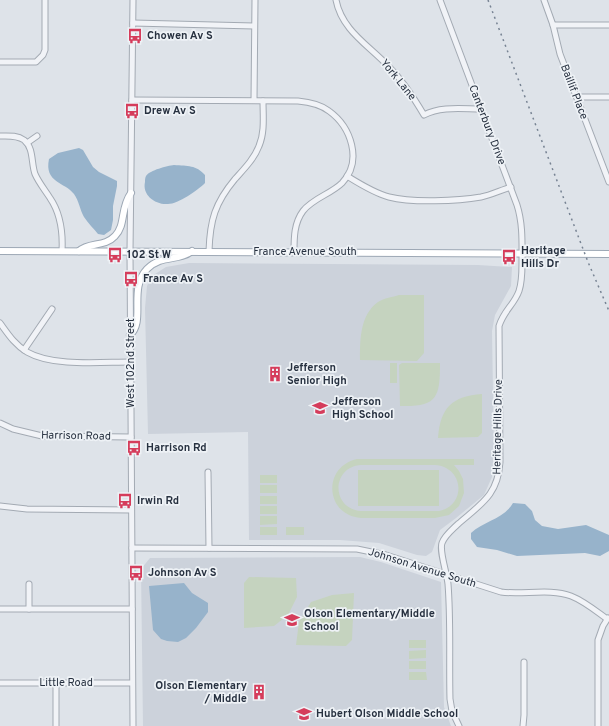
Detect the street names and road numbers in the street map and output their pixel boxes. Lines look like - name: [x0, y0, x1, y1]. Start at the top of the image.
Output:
- street label: York Lane: [377, 57, 419, 104]
- street label: Baillif Place: [557, 62, 591, 122]
- street label: Canterbury Drive: [465, 83, 509, 167]
- street label: France Avenue South: [253, 245, 357, 259]
- street label: West 102nd Street: [124, 318, 138, 408]
- street label: Heritage Hills Drive: [490, 379, 506, 475]
- street label: Harrison Road: [41, 428, 111, 444]
- street label: Johnson Avenue South: [366, 545, 478, 591]
- street label: Little Road: [39, 676, 93, 690]

